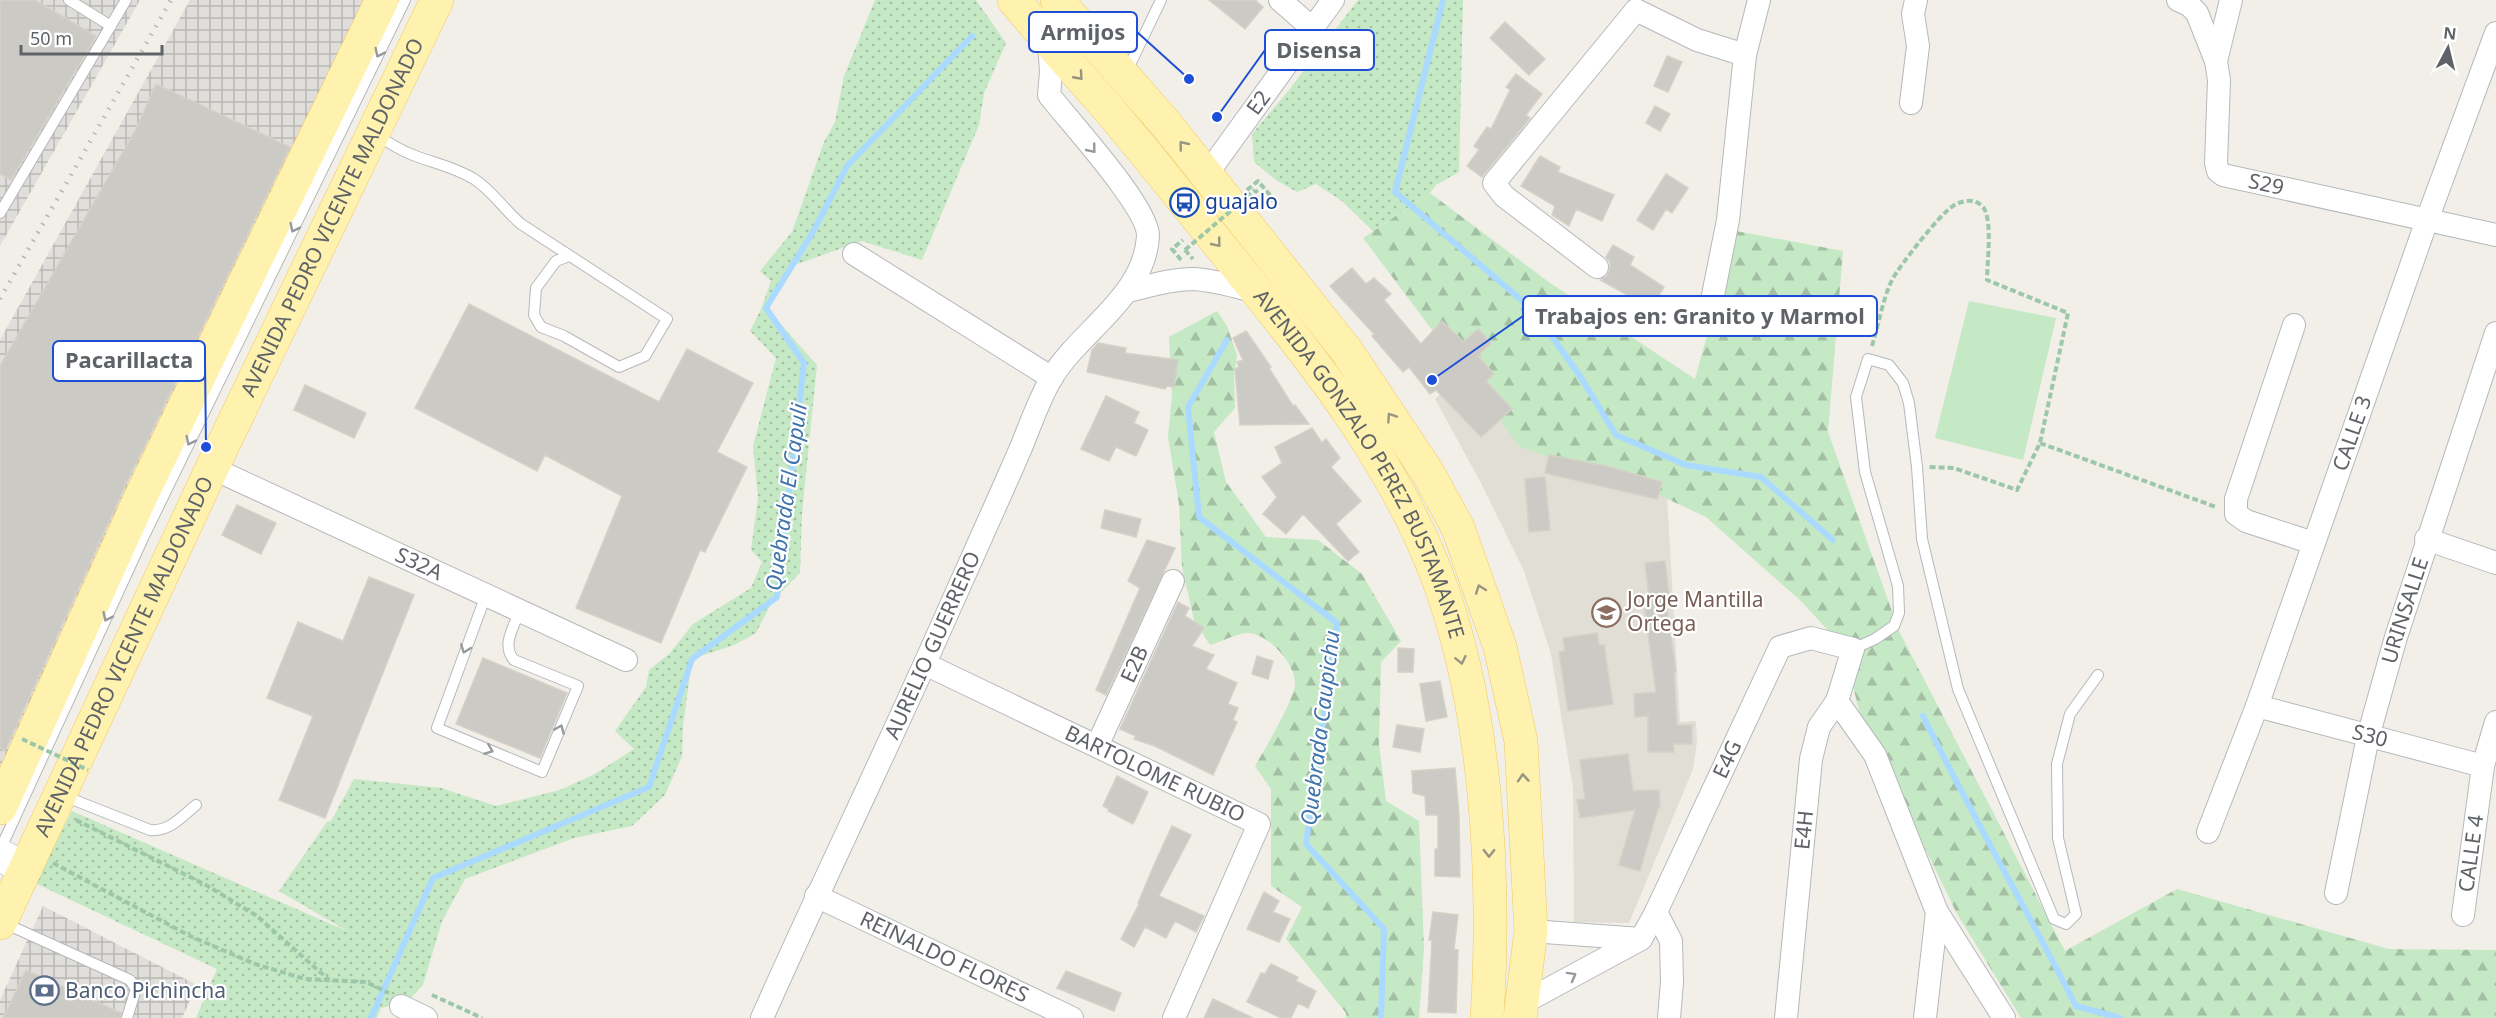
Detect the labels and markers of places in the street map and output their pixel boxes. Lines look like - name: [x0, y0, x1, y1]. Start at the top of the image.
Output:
- callout: Armijos: [1029, 12, 1137, 52]
- callout: Disensa: [1265, 30, 1374, 70]
- bus stop icon: guajalo: [1168, 186, 1200, 218]
- place label: guajalo: [1205, 187, 1278, 215]
- callout: Trabajos en: Granito y Marmol: [1523, 296, 1877, 336]
- callout: Pacarillacta: [53, 341, 205, 381]
- place label: Jorge Mantilla Ortega: [1625, 585, 1764, 637]
- school or university icon: Jorge Mantilla Ortega: [1590, 596, 1622, 628]
- bank icon: Banco Pichincha: [28, 975, 60, 1007]
- place label: Banco Pichincha: [65, 976, 226, 1004]

